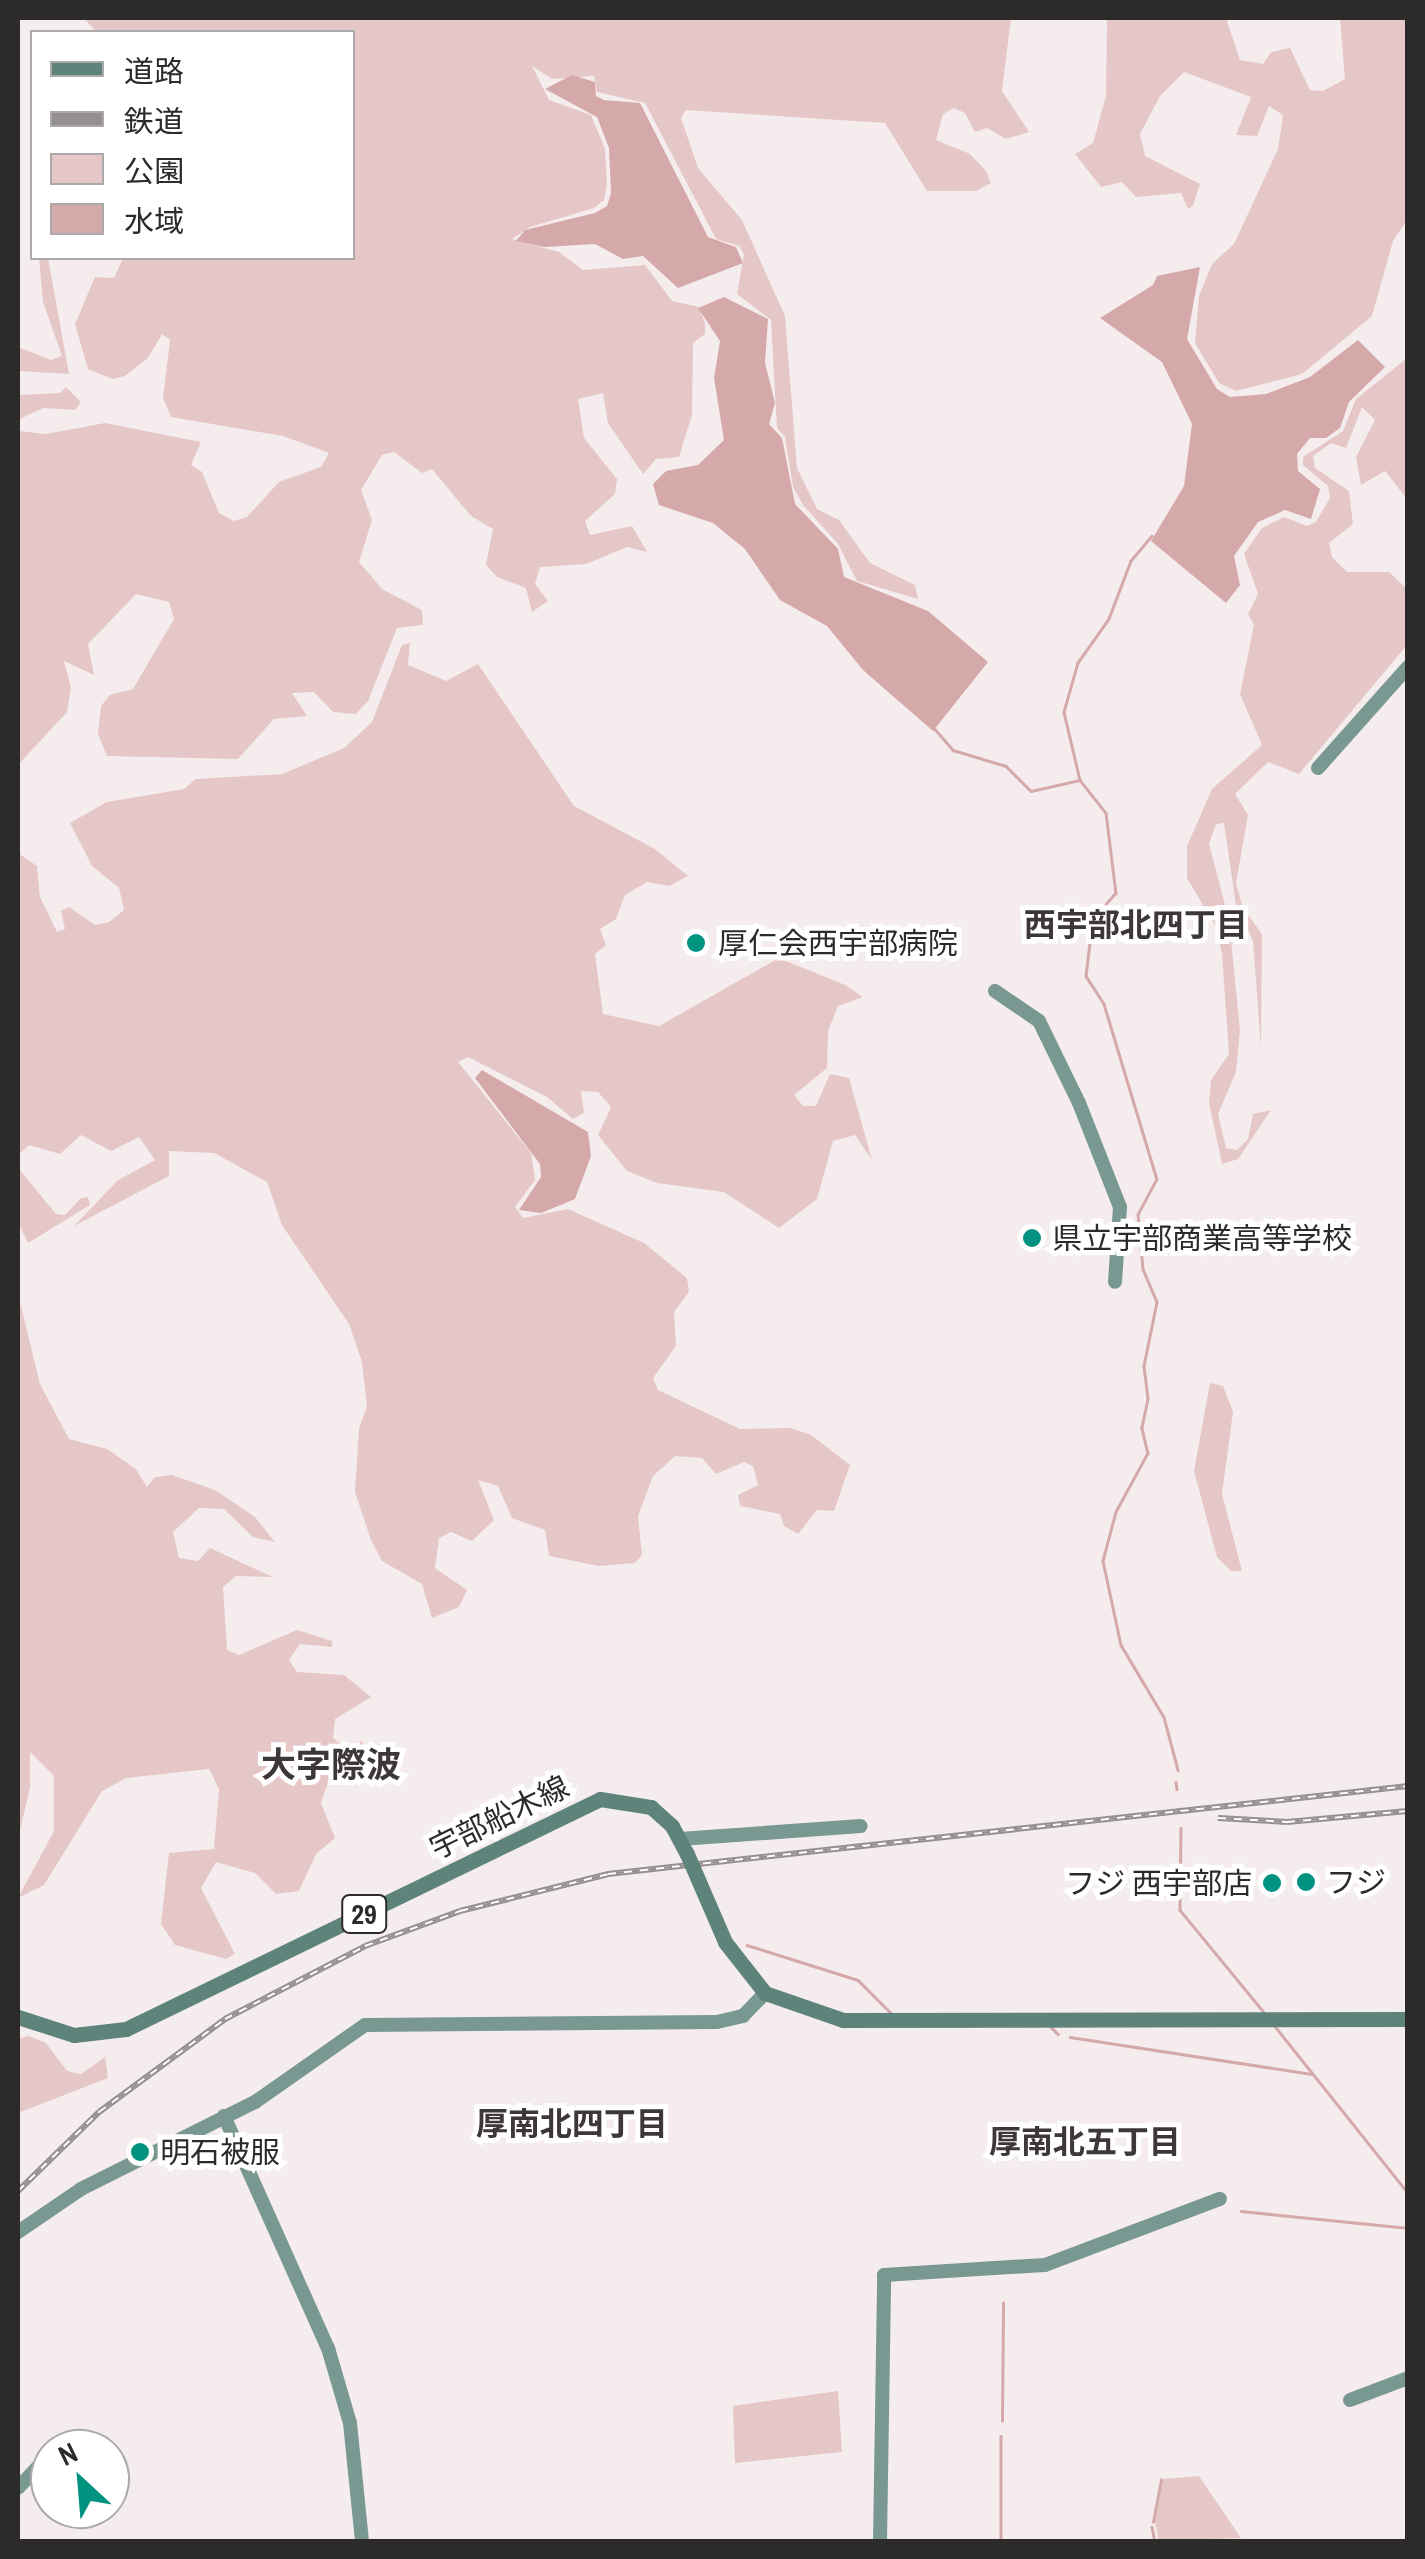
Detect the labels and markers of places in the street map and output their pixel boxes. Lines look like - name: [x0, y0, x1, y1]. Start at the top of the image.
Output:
- place label: 厚仁会西宇部病院: [718, 925, 958, 961]
- marker: 厚仁会西宇部病院: [683, 930, 709, 956]
- place label: 県立宇部商業高等学校: [1052, 1220, 1352, 1256]
- marker: 県立宇部商業高等学校: [1021, 1227, 1043, 1249]
- place label: フジ: [1326, 1864, 1386, 1900]
- place label: フジ 西宇部店: [1065, 1865, 1252, 1901]
- marker: フジ: [1295, 1871, 1317, 1893]
- marker: フジ 西宇部店: [1261, 1872, 1283, 1894]
- place label: 明石被服: [160, 2134, 280, 2170]
- marker: 明石被服: [129, 2141, 151, 2163]

